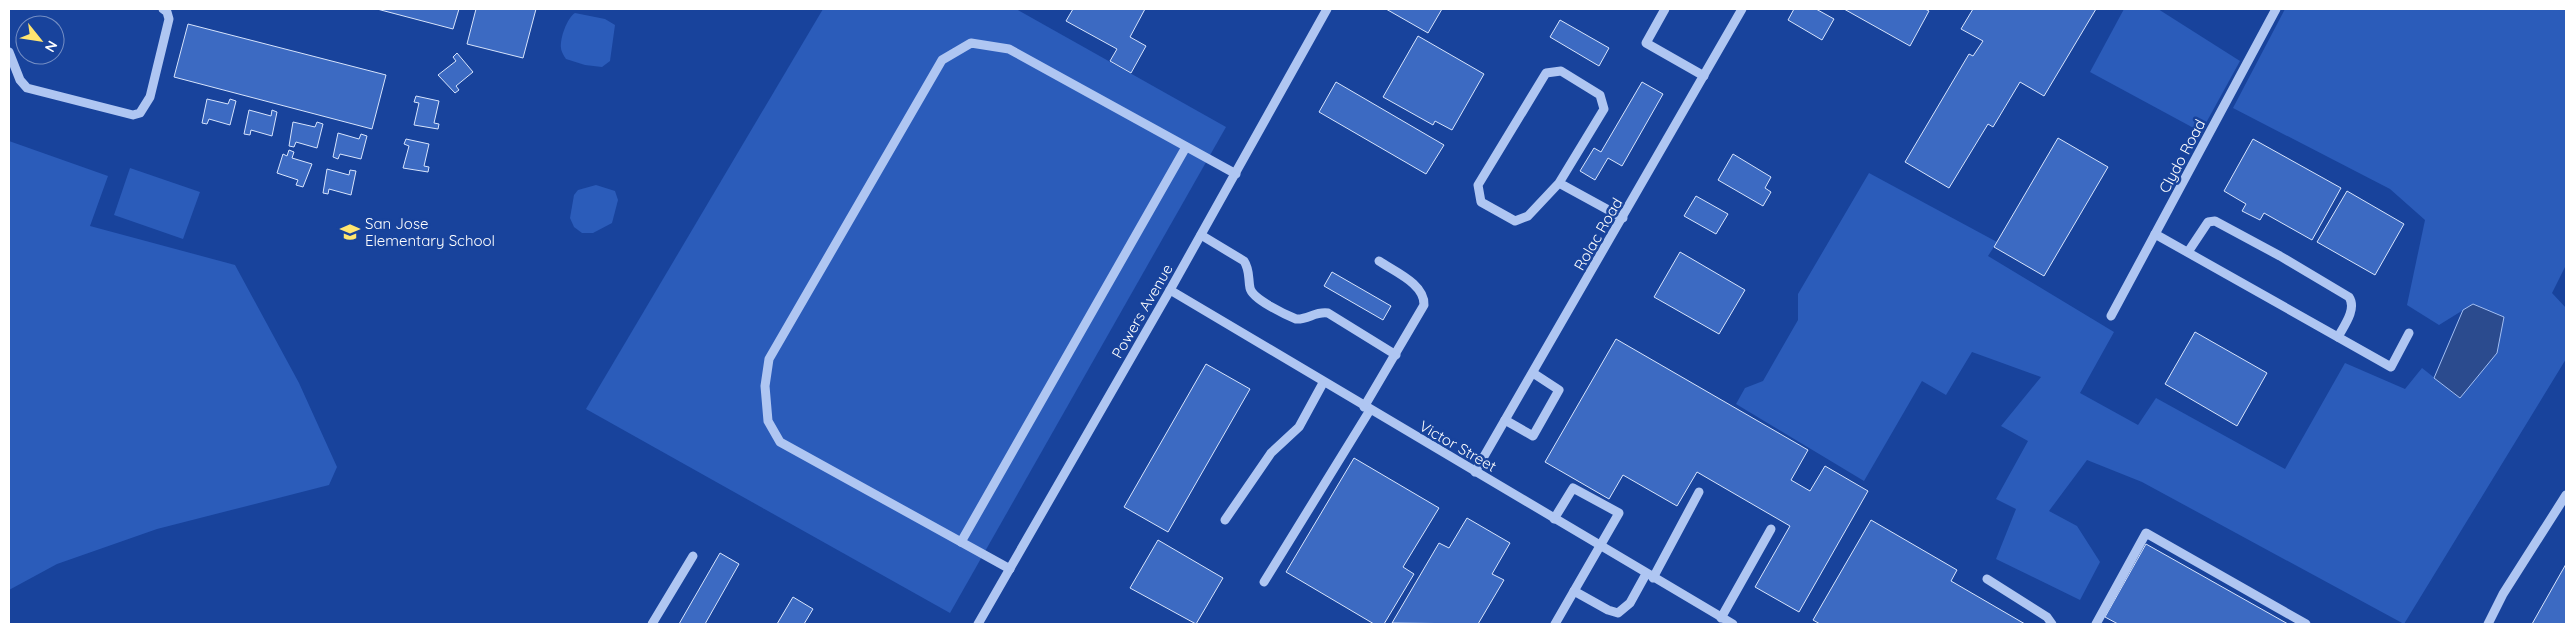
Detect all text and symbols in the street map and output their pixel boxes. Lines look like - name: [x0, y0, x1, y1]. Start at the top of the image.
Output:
- north arrow: [15, 15, 65, 65]
- text: N: [41, 38, 62, 55]
- street label: Clydo Road: [2155, 116, 2209, 196]
- street label: Rolac Road: [1570, 194, 1626, 274]
- place label: San Jose Elementary School: [365, 214, 495, 250]
- school or university icon: San Jose Elementary School: [339, 221, 361, 243]
- street label: Powers Avenue: [1107, 260, 1177, 362]
- street label: Victor Street: [1416, 416, 1500, 476]

